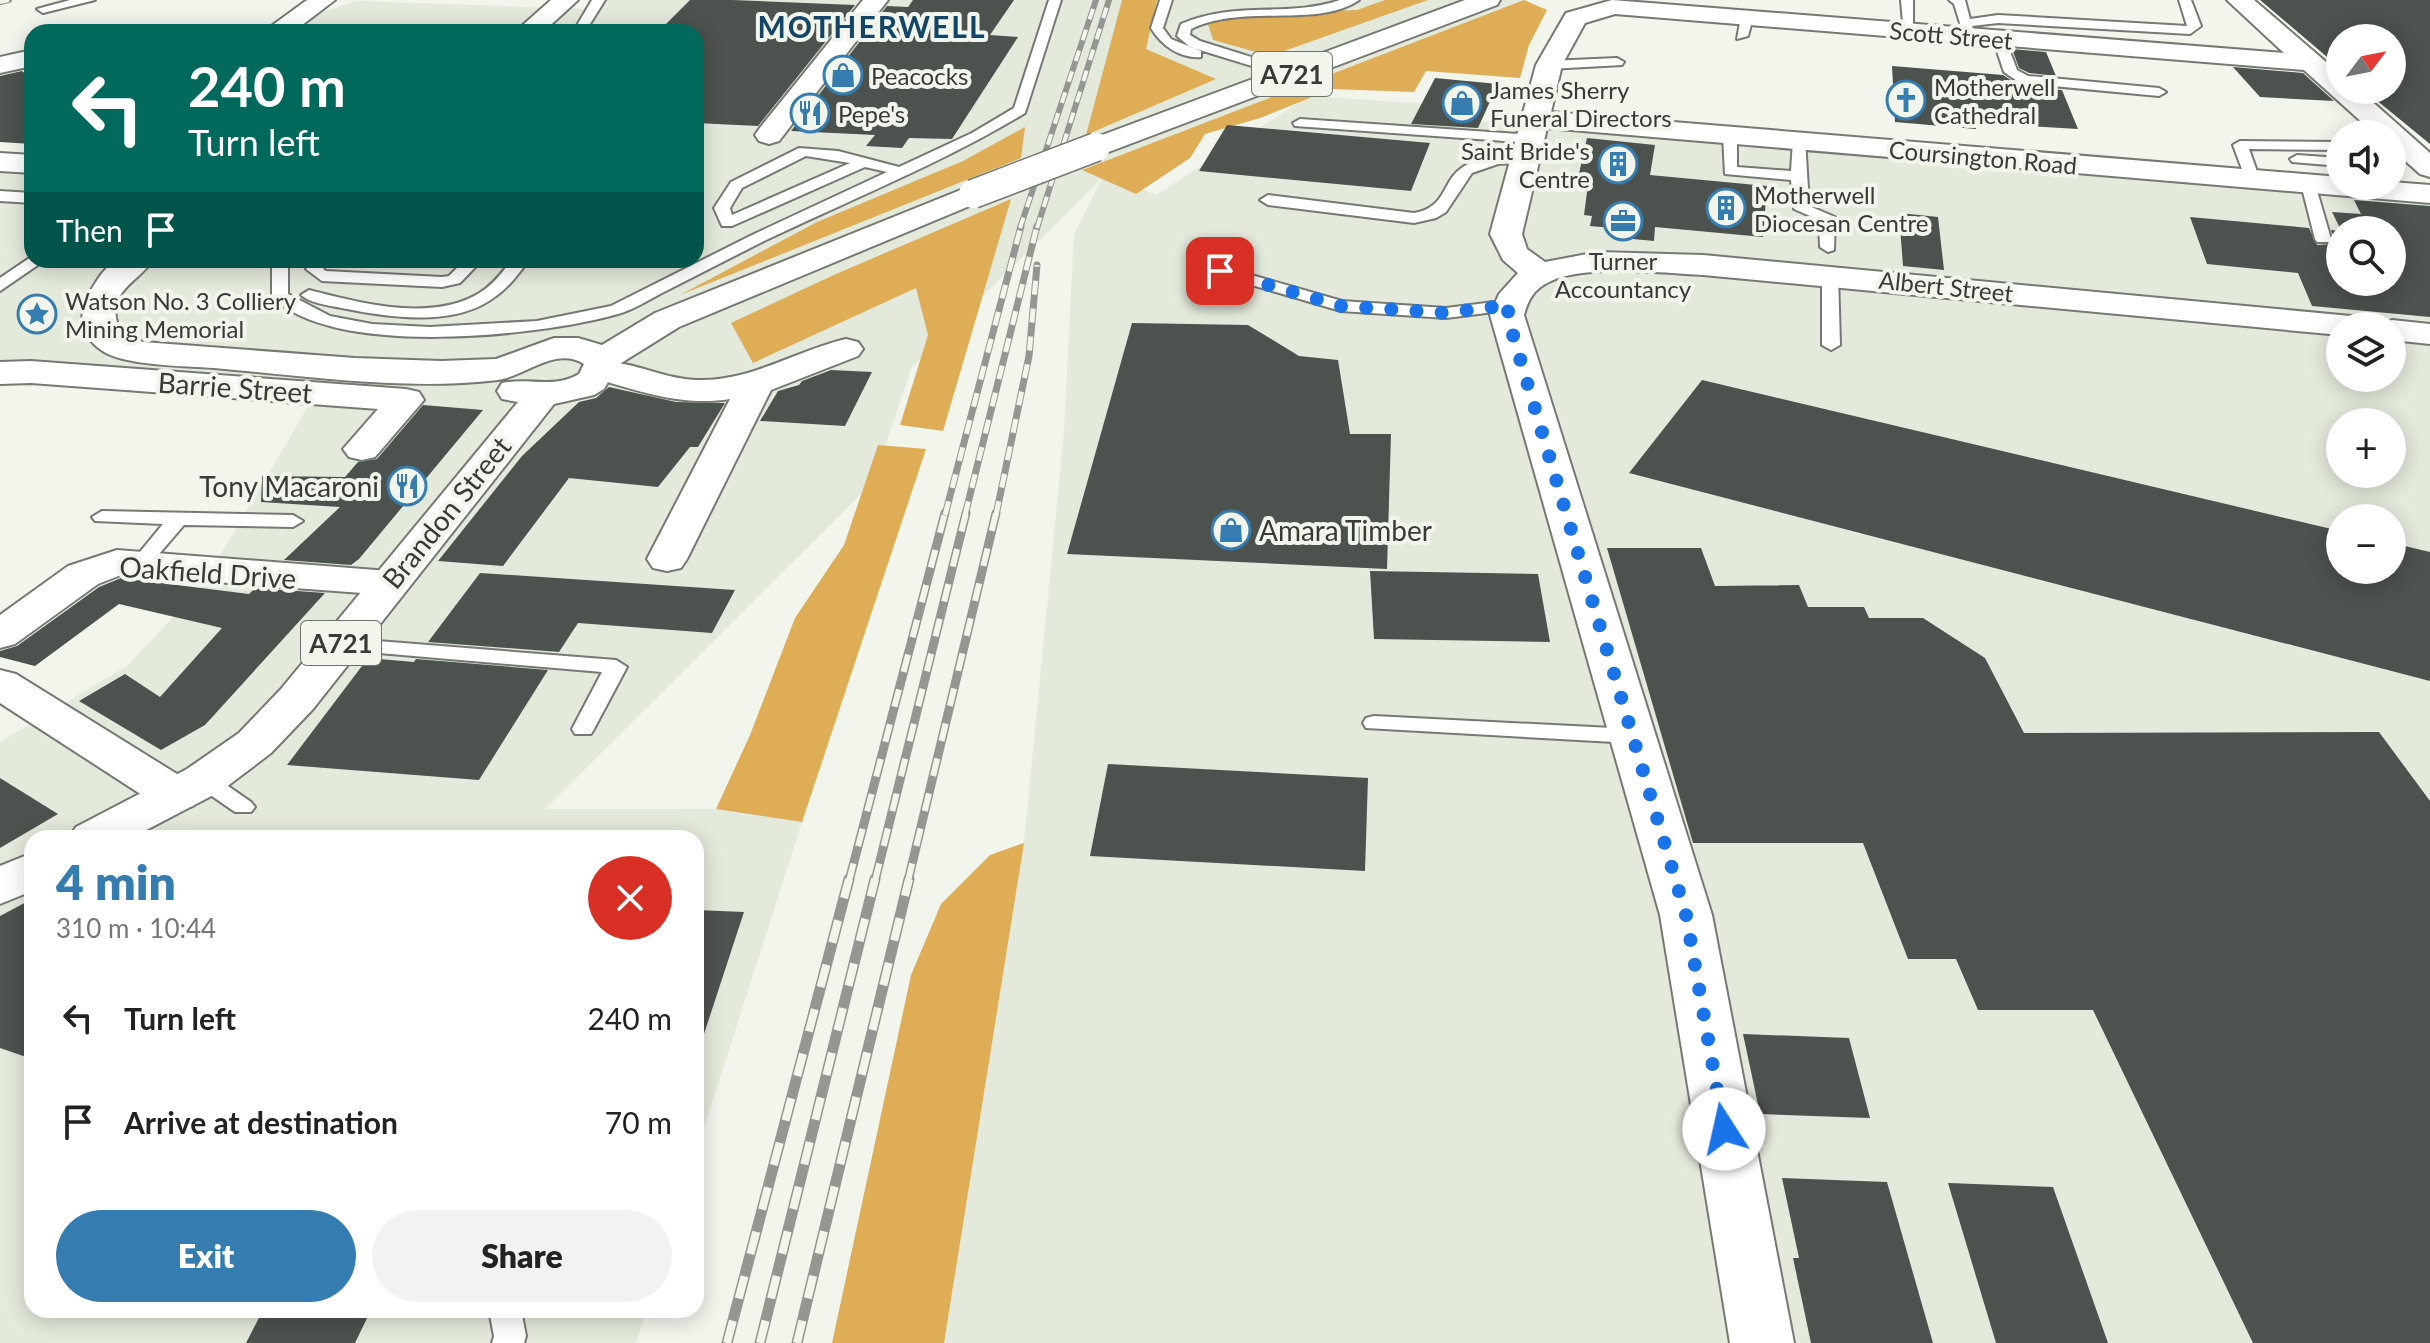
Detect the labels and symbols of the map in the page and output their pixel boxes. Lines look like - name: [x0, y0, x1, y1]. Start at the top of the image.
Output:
- district label: MOTHERWELL: [758, 8, 987, 44]
- street label: Scott Street: [1888, 15, 2014, 55]
- north arrow: [2326, 24, 2406, 104]
- road number: A721: [1252, 52, 1332, 96]
- shop icon: Peacocks: [822, 54, 864, 96]
- place label: Peacocks: [871, 61, 968, 90]
- place label: Motherwell Cathedral: [1934, 72, 2055, 129]
- place label: James Sherry Funeral Directors: [1490, 75, 1672, 132]
- church icon: Motherwell Cathedral: [1885, 79, 1927, 121]
- shop icon: James Sherry Funeral Directors: [1441, 82, 1483, 124]
- restaurant icon: Pepe's: [789, 92, 831, 134]
- place label: Pepe's: [838, 99, 905, 128]
- street label: Coursington Road: [1888, 134, 2078, 180]
- place label: Saint Bride's Centre: [1461, 136, 1590, 193]
- building icon: Saint Bride's Centre: [1597, 143, 1639, 185]
- place label: Motherwell Diocesan Centre: [1754, 180, 1928, 237]
- building icon: Motherwell Diocesan Centre: [1705, 187, 1747, 229]
- office icon: Turner Accountancy: [1602, 200, 1644, 242]
- pin: [1186, 237, 1254, 305]
- place label: Turner Accountancy: [1555, 246, 1692, 303]
- street label: Albert Street: [1878, 265, 2015, 307]
- place label: Watson No. 3 Colliery Mining Memorial: [65, 286, 297, 343]
- place icon: Watson No. 3 Colliery Mining Memorial: [16, 293, 58, 335]
- street label: Barrie Street: [157, 365, 313, 409]
- street label: Brandon Street: [374, 429, 518, 595]
- restaurant icon: Tony Macaroni: [386, 465, 428, 507]
- place label: Tony Macaroni: [199, 469, 379, 503]
- shop icon: Amara Timber: [1210, 509, 1252, 551]
- place label: Amara Timber: [1259, 513, 1432, 547]
- street label: Oakfield Drive: [118, 549, 298, 595]
- road number: A721: [301, 621, 381, 665]
- position arrow: [1682, 1087, 1766, 1171]

